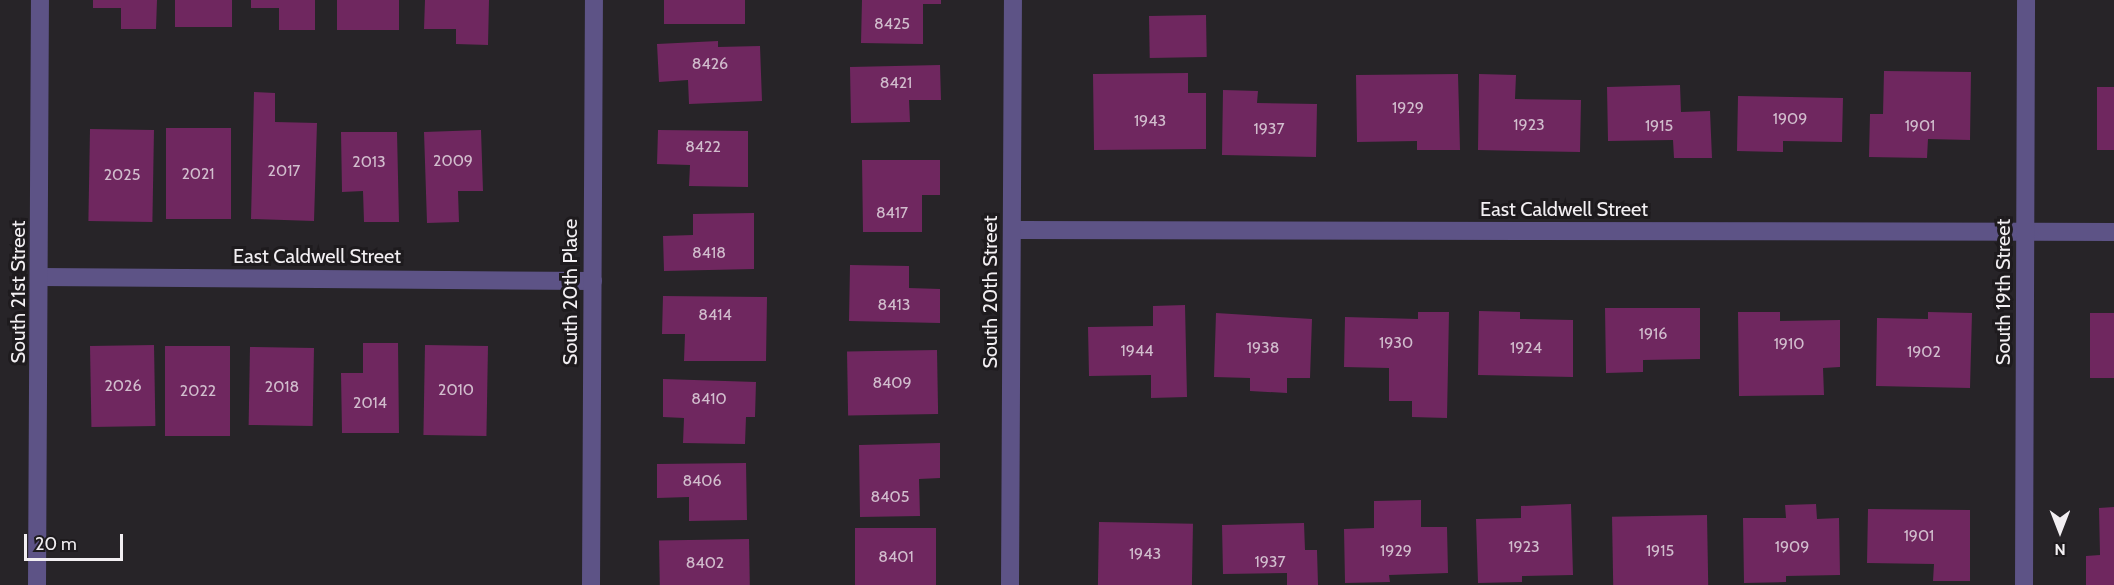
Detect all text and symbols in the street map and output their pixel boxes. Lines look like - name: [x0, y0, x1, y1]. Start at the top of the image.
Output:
- house number: 8425: [874, 14, 910, 34]
- house number: 8426: [692, 54, 728, 74]
- house number: 8421: [880, 73, 912, 93]
- house number: 1929: [1392, 98, 1424, 118]
- house number: 1909: [1773, 109, 1807, 129]
- house number: 1943: [1134, 111, 1166, 131]
- house number: 1923: [1513, 115, 1545, 135]
- house number: 1915: [1645, 116, 1673, 136]
- house number: 1901: [1905, 116, 1935, 136]
- house number: 1937: [1253, 119, 1285, 139]
- house number: 8422: [685, 137, 721, 157]
- house number: 2009: [433, 151, 473, 171]
- house number: 2013: [352, 152, 386, 172]
- house number: 2017: [268, 161, 300, 181]
- house number: 2021: [181, 164, 215, 184]
- house number: 2025: [104, 165, 140, 185]
- street label: East Caldwell Street: [1480, 197, 1648, 221]
- house number: 8417: [876, 203, 908, 223]
- street label: South 20th Street: [978, 215, 1002, 369]
- street label: South 20th Place: [558, 219, 582, 365]
- street label: South 19th Street: [1991, 219, 2015, 365]
- street label: South 21st Street: [6, 220, 30, 364]
- house number: 8418: [692, 243, 726, 263]
- street label: East Caldwell Street: [233, 244, 401, 268]
- house number: 8413: [878, 295, 910, 315]
- house number: 8414: [698, 305, 732, 325]
- house number: 1916: [1639, 324, 1667, 344]
- house number: 1930: [1379, 333, 1413, 353]
- house number: 1910: [1774, 334, 1804, 354]
- house number: 1938: [1247, 338, 1279, 358]
- house number: 1924: [1510, 338, 1542, 358]
- house number: 1944: [1121, 341, 1153, 361]
- house number: 1902: [1907, 342, 1941, 362]
- house number: 8409: [872, 373, 912, 393]
- house number: 2026: [104, 376, 142, 396]
- house number: 2018: [265, 377, 299, 397]
- house number: 2010: [438, 380, 474, 400]
- house number: 2022: [180, 381, 216, 401]
- house number: 8410: [691, 389, 727, 409]
- house number: 2014: [353, 393, 387, 413]
- house number: 8406: [682, 471, 722, 491]
- house number: 8405: [871, 487, 909, 507]
- north arrow: [2030, 501, 2090, 561]
- scale bar: [27, 522, 126, 560]
- house number: 1901: [1904, 526, 1934, 546]
- text: 20 m: [35, 533, 77, 555]
- house number: 1923: [1508, 537, 1540, 557]
- house number: 1909: [1775, 537, 1809, 557]
- text: N: [2054, 540, 2066, 559]
- house number: 1929: [1380, 541, 1412, 561]
- house number: 1915: [1646, 541, 1674, 561]
- house number: 1943: [1129, 544, 1161, 564]
- house number: 8401: [878, 547, 914, 567]
- house number: 1937: [1254, 552, 1286, 572]
- house number: 8402: [686, 553, 724, 573]

